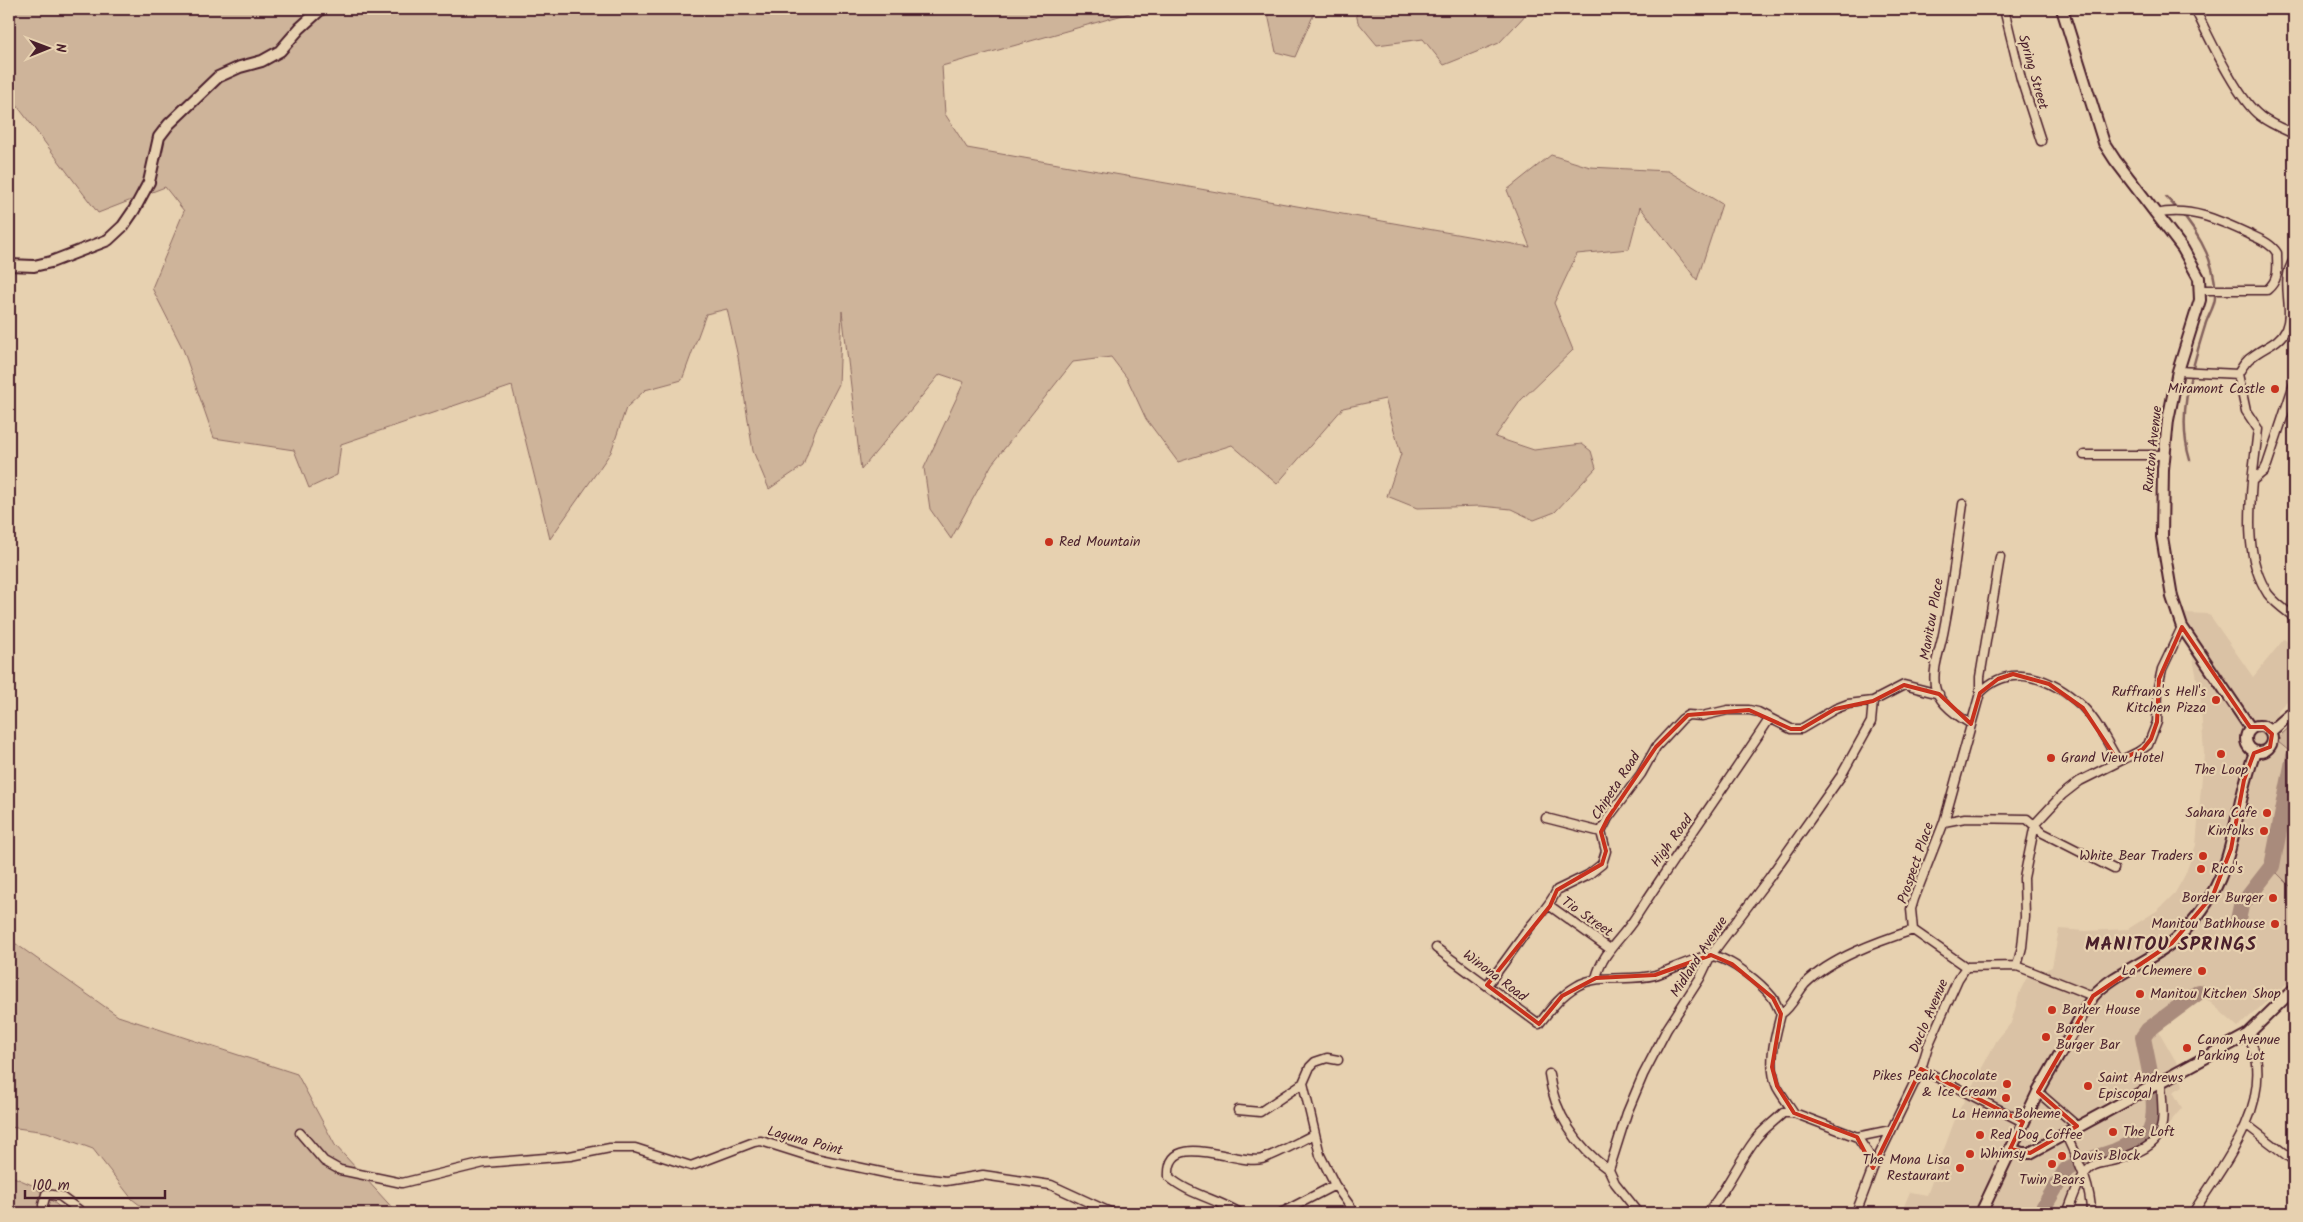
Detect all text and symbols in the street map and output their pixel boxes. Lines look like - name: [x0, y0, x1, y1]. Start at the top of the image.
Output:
- north arrow: [22, 22, 72, 72]
- street label: Spring Street: [2012, 32, 2054, 113]
- text: N: [49, 43, 71, 53]
- place label: Miramont Castle: [2167, 378, 2266, 400]
- marker: Miramont Castle: [2269, 383, 2281, 395]
- street label: Ruxton Avenue: [2138, 404, 2169, 493]
- place label: Red Mountain: [1059, 531, 1140, 553]
- marker: Red Mountain: [1043, 536, 1055, 548]
- street label: Manitou Place: [1914, 576, 1950, 662]
- place label: Ruffrano's Hell's Kitchen Pizza: [2111, 681, 2206, 719]
- marker: Ruffrano's Hell's Kitchen Pizza: [2210, 694, 2222, 706]
- street label: Chipeta Road: [1586, 747, 1647, 825]
- place label: Grand View Hotel: [2061, 747, 2164, 769]
- marker: The Loop: [2215, 748, 2227, 760]
- marker: Grand View Hotel: [2045, 752, 2057, 764]
- place label: The Loop: [2194, 759, 2248, 781]
- place label: Sahara Cafe: [2186, 802, 2258, 824]
- marker: Sahara Cafe: [2261, 807, 2273, 819]
- street label: High Road: [1645, 809, 1699, 872]
- street label: Prospect Place: [1892, 819, 1940, 907]
- place label: Kinfolks: [2207, 820, 2254, 842]
- marker: Kinfolks: [2258, 825, 2270, 837]
- place label: White Bear Traders: [2079, 845, 2193, 867]
- marker: White Bear Traders: [2197, 850, 2209, 862]
- place label: Rico's: [2211, 858, 2243, 880]
- marker: Rico's: [2195, 863, 2207, 875]
- place label: Border Burger: [2182, 887, 2264, 909]
- street label: Tio Street: [1557, 891, 1618, 943]
- marker: Border Burger: [2267, 892, 2279, 904]
- street label: Midland Avenue: [1665, 912, 1734, 1002]
- place label: Manitou Bathhouse: [2151, 913, 2266, 935]
- marker: Manitou Bathhouse: [2269, 918, 2281, 930]
- district label: MANITOU SPRINGS: [2085, 930, 2257, 960]
- street label: Winona Road: [1458, 944, 1533, 1008]
- place label: La Chemere: [2122, 960, 2193, 982]
- marker: La Chemere: [2196, 965, 2208, 977]
- street label: Duclo Avenue: [1904, 975, 1955, 1056]
- place label: Manitou Kitchen Shop: [2150, 983, 2281, 1005]
- marker: Manitou Kitchen Shop: [2134, 988, 2146, 1000]
- place label: Barker House: [2062, 999, 2141, 1021]
- marker: Barker House: [2046, 1004, 2058, 1016]
- place label: Border Burger Bar: [2056, 1018, 2121, 1056]
- place label: Canon Avenue Parking Lot: [2197, 1029, 2281, 1067]
- marker: Border Burger Bar: [2040, 1031, 2052, 1043]
- marker: Canon Avenue Parking Lot: [2181, 1042, 2193, 1054]
- place label: Pikes Peak Chocolate & Ice Cream: [1872, 1065, 1998, 1103]
- place label: Saint Andrews Episcopal: [2098, 1067, 2183, 1105]
- marker: Pikes Peak Chocolate & Ice Cream: [2001, 1078, 2013, 1090]
- marker: Saint Andrews Episcopal: [2082, 1080, 2094, 1092]
- marker: La Henna Boheme: [2000, 1092, 2012, 1104]
- place label: La Henna Boheme: [1951, 1103, 2061, 1125]
- street label: Laguna Point: [765, 1120, 846, 1162]
- place label: The Loft: [2123, 1121, 2175, 1143]
- place label: Red Dog Coffee: [1990, 1124, 2083, 1146]
- marker: The Loft: [2107, 1126, 2119, 1138]
- marker: Red Dog Coffee: [1974, 1129, 1986, 1141]
- place label: Whimsy: [1980, 1143, 2026, 1165]
- place label: Davis Block: [2072, 1145, 2140, 1167]
- marker: Whimsy: [1964, 1148, 1976, 1160]
- place label: The Mona Lisa Restaurant: [1863, 1149, 1951, 1187]
- marker: Davis Block: [2056, 1150, 2068, 1162]
- marker: Twin Bears: [2046, 1158, 2058, 1170]
- marker: The Mona Lisa Restaurant: [1954, 1162, 1966, 1174]
- scale bar: [25, 1167, 165, 1199]
- place label: Twin Bears: [2019, 1169, 2085, 1191]
- text: 100 m: [32, 1174, 70, 1198]

